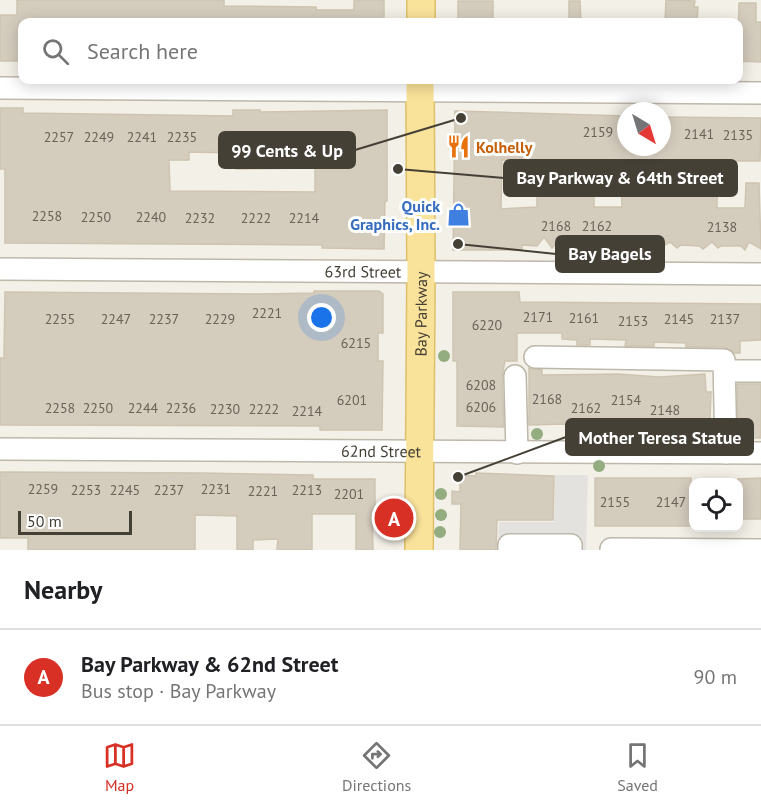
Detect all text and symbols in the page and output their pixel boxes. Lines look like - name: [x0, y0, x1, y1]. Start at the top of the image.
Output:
- search box: [18, 18, 743, 84]
- icon: search: [39, 35, 72, 68]
- text: Search here: [87, 37, 198, 65]
- north arrow: [617, 102, 671, 156]
- house number: 2159: [583, 123, 613, 141]
- house number: 2141: [684, 125, 714, 143]
- house number: 2135: [723, 126, 753, 144]
- house number: 2257: [44, 128, 74, 146]
- house number: 2249: [84, 128, 114, 146]
- house number: 2241: [127, 128, 157, 146]
- house number: 2235: [167, 128, 197, 146]
- callout: 99 Cents & Up: [219, 132, 355, 168]
- restaurant icon: Kolhelly: [445, 134, 471, 160]
- place label: Kolhelly: [476, 137, 533, 157]
- text: 99 Cents & Up: [231, 139, 343, 162]
- callout: Bay Parkway & 64th Street: [504, 160, 737, 196]
- text: Bay Parkway & 64th Street: [516, 166, 724, 189]
- place label: Quick Graphics, Inc.: [350, 196, 440, 234]
- shop icon: Quick Graphics, Inc.: [445, 202, 471, 228]
- house number: 2258: [32, 207, 62, 225]
- house number: 2250: [81, 208, 112, 226]
- house number: 2240: [136, 208, 167, 226]
- house number: 2232: [185, 209, 215, 227]
- house number: 2222: [241, 209, 271, 227]
- house number: 2214: [289, 209, 320, 227]
- house number: 2168: [541, 217, 571, 235]
- house number: 2162: [582, 217, 612, 235]
- house number: 2138: [707, 218, 737, 236]
- callout: Bay Bagels: [556, 236, 664, 272]
- text: Bay Bagels: [568, 242, 652, 265]
- street label: 63rd Street: [325, 261, 402, 282]
- street label: Bay Parkway: [410, 271, 431, 357]
- your location: [307, 303, 336, 332]
- house number: 2221: [252, 304, 282, 322]
- house number: 2171: [523, 308, 553, 326]
- house number: 2161: [569, 309, 599, 327]
- house number: 2255: [45, 310, 75, 328]
- house number: 2247: [101, 310, 131, 328]
- house number: 2237: [149, 310, 179, 328]
- house number: 2229: [205, 310, 235, 328]
- house number: 2145: [664, 310, 694, 328]
- house number: 2137: [710, 310, 740, 328]
- house number: 2153: [618, 312, 648, 330]
- house number: 6220: [472, 316, 503, 334]
- house number: 6215: [341, 334, 371, 352]
- house number: 6208: [466, 376, 496, 394]
- house number: 2168: [532, 390, 562, 408]
- house number: 6201: [337, 391, 367, 409]
- house number: 2154: [611, 391, 642, 409]
- house number: 6206: [466, 398, 496, 416]
- house number: 2258: [45, 399, 75, 417]
- house number: 2250: [83, 399, 114, 417]
- house number: 2244: [128, 399, 159, 417]
- house number: 2236: [166, 399, 196, 417]
- house number: 2162: [571, 399, 601, 417]
- house number: 2230: [210, 400, 241, 418]
- house number: 2222: [249, 400, 279, 418]
- house number: 2148: [650, 401, 680, 419]
- house number: 2214: [292, 402, 323, 420]
- callout: Mother Teresa Statue: [566, 419, 753, 455]
- text: Mother Teresa Statue: [579, 426, 742, 449]
- street label: 62nd Street: [341, 441, 422, 461]
- map controls: [689, 478, 743, 532]
- button: locate: [689, 478, 743, 532]
- house number: 2259: [28, 480, 58, 498]
- house number: 2231: [201, 480, 231, 498]
- house number: 2253: [71, 481, 101, 499]
- house number: 2245: [110, 481, 140, 499]
- house number: 2237: [154, 481, 184, 499]
- house number: 2213: [292, 481, 322, 499]
- house number: 2221: [248, 482, 278, 500]
- house number: 2201: [334, 485, 364, 503]
- house number: 2155: [600, 493, 630, 511]
- house number: 2147: [656, 493, 686, 511]
- pin: A: [374, 496, 414, 540]
- scale bar: [18, 508, 132, 536]
- text: 50 m: [27, 511, 62, 531]
- text: Nearby: [24, 573, 102, 606]
- text: Bay Parkway & 62nd Street: [81, 650, 338, 678]
- text: A: [37, 664, 50, 690]
- text: 90 m: [694, 664, 737, 690]
- text: Bus stop · Bay Parkway: [81, 678, 276, 704]
- tab: Map: [103, 739, 136, 795]
- tab: Directions: [342, 739, 411, 795]
- tab: Saved: [617, 739, 658, 795]

